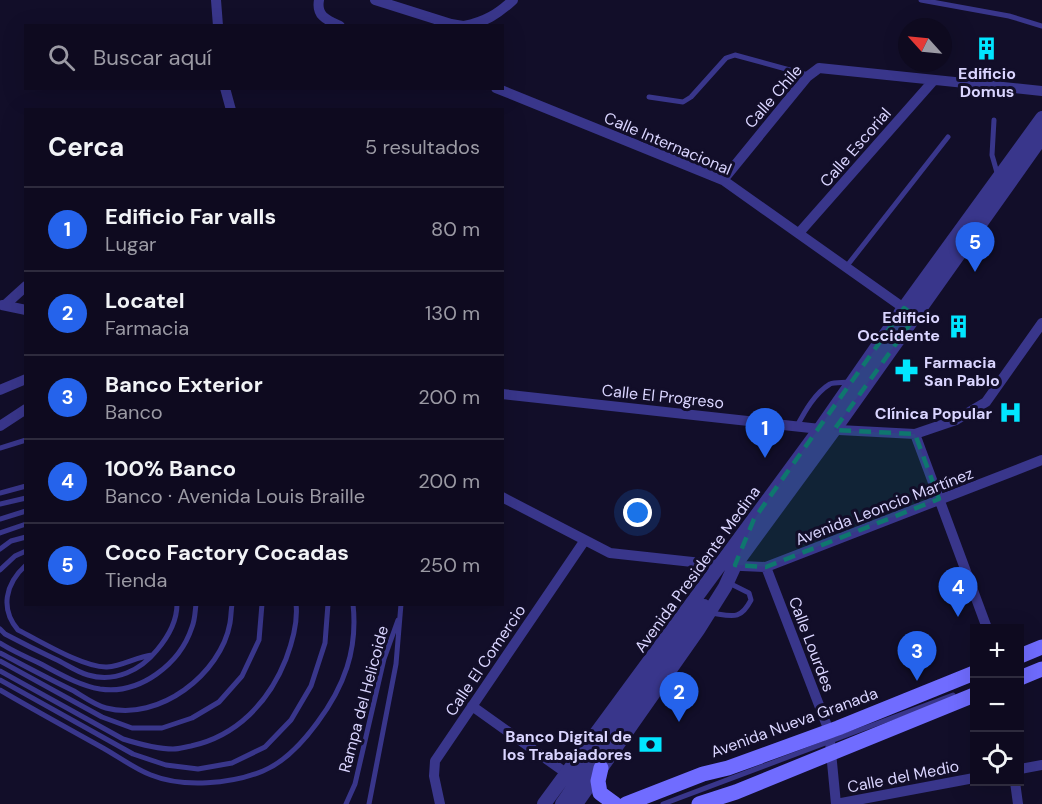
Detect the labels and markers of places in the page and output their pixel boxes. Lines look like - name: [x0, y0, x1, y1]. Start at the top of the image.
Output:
- building icon: Edificio Domus: [974, 35, 1000, 61]
- place label: Edificio Domus: [958, 63, 1016, 102]
- pin: 5: [956, 222, 994, 272]
- place label: Edificio Occidente: [857, 307, 940, 346]
- building icon: Edificio Occidente: [945, 313, 971, 339]
- place label: Farmacia San Pablo: [924, 352, 1000, 391]
- pharmacy icon: Farmacia San Pablo: [893, 358, 919, 384]
- hospital icon: Clínica Popular: [997, 400, 1023, 426]
- place label: Clínica Popular: [875, 403, 992, 424]
- pin: 1: [746, 408, 784, 458]
- pin: 4: [938, 568, 978, 617]
- pin: 3: [898, 632, 936, 681]
- pin: 2: [660, 672, 698, 722]
- place label: Banco Digital de los Trabajadores: [503, 726, 632, 765]
- bank icon: Banco Digital de los Trabajadores: [637, 732, 663, 758]

